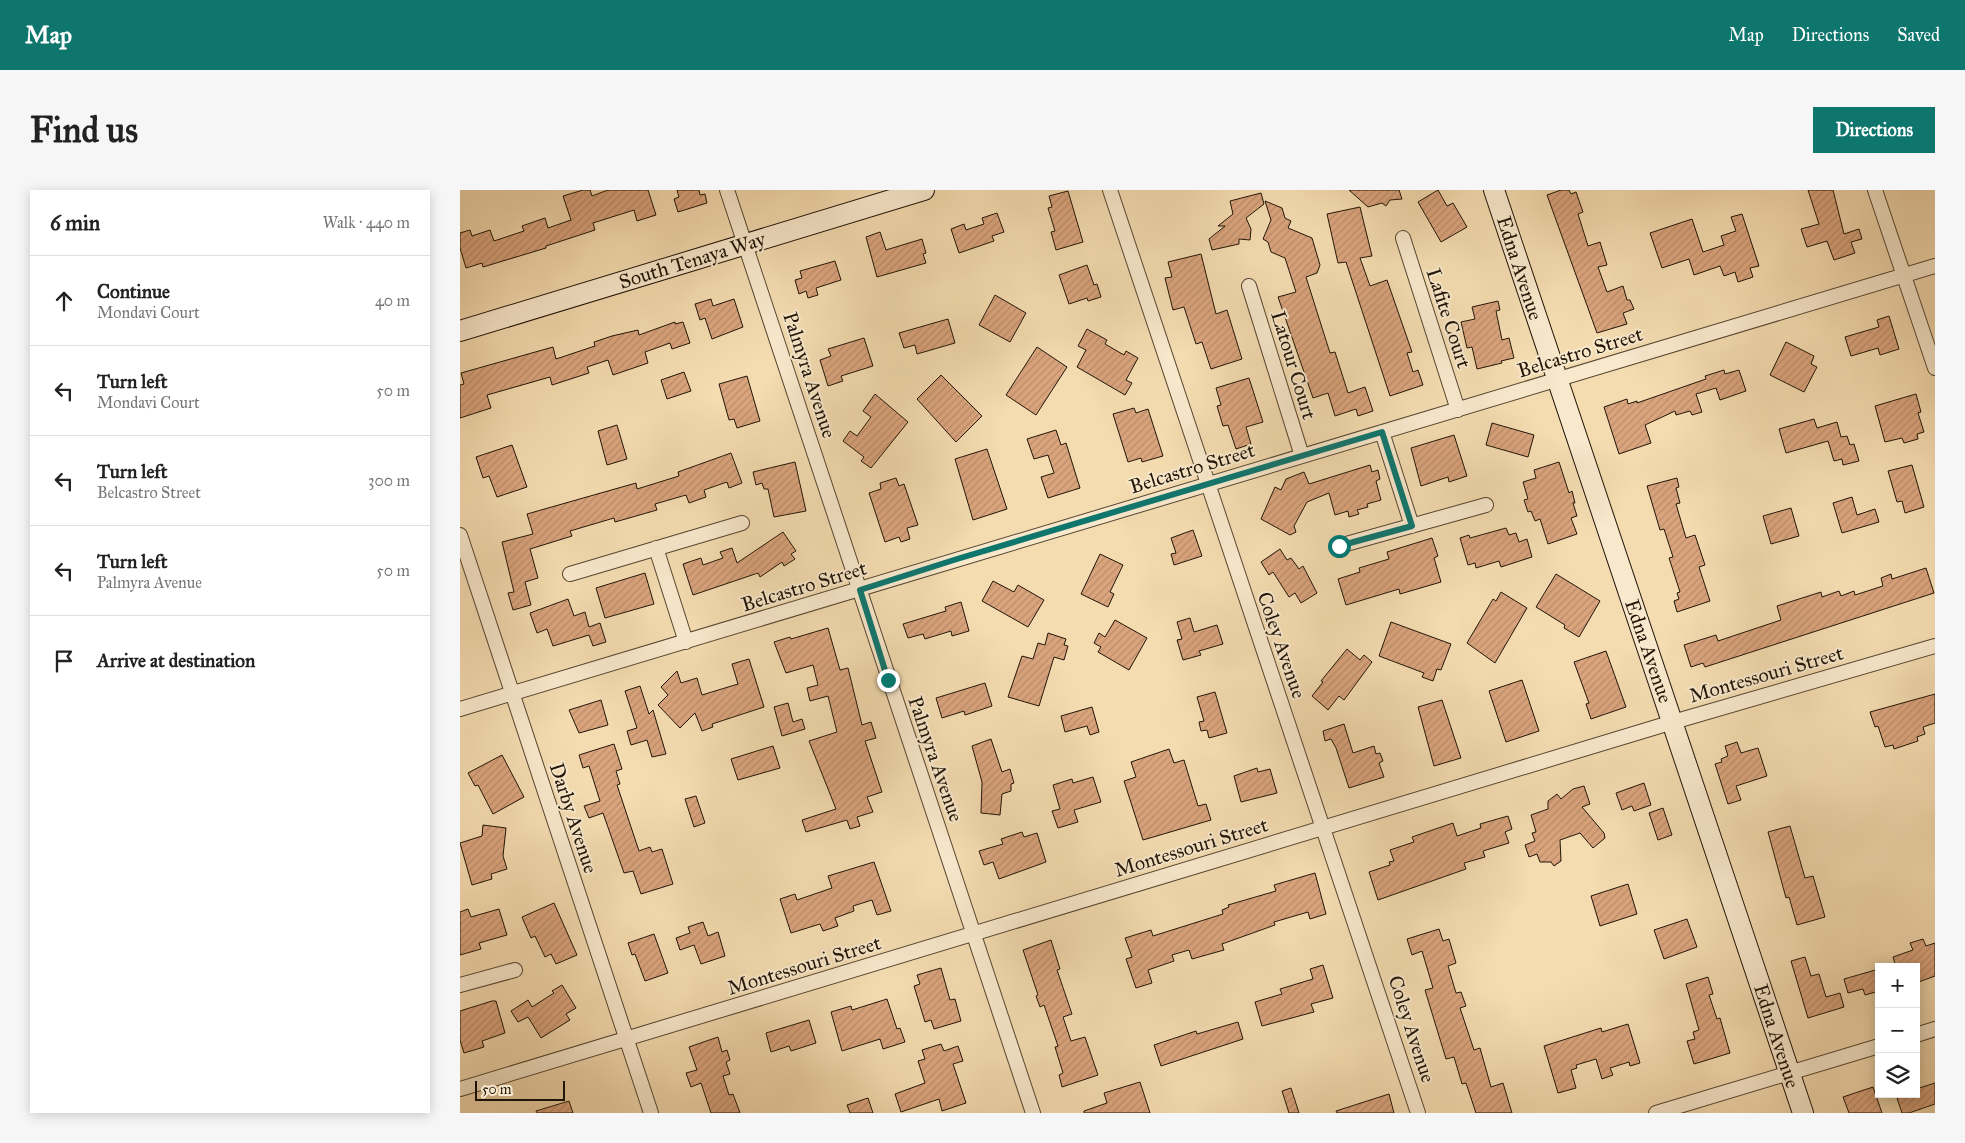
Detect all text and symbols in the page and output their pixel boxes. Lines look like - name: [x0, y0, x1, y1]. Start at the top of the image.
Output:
- text: Map: [25, 20, 72, 50]
- text: Map: [1728, 24, 1764, 46]
- text: Directions: [1792, 24, 1869, 46]
- text: Saved: [1897, 24, 1940, 46]
- button: Directions: [1813, 107, 1935, 153]
- text: Find us: [30, 109, 138, 152]
- text: 6 min: [50, 210, 100, 236]
- text: Walk · 440 m: [323, 213, 410, 232]
- street label: Edna Avenue: [1492, 213, 1548, 323]
- street label: South Tenaya Way: [616, 226, 769, 294]
- street label: Lafite Court: [1422, 265, 1476, 371]
- text: Continue: [97, 280, 170, 303]
- icon: ahead: [50, 287, 78, 315]
- text: 40 m: [375, 291, 410, 310]
- text: Mondavi Court: [97, 303, 200, 322]
- street label: Latour Court: [1266, 308, 1322, 422]
- street label: Palmyra Avenue: [778, 309, 842, 441]
- street label: Belcastro Street: [1514, 322, 1646, 382]
- text: Turn left: [97, 370, 167, 393]
- icon: left: [50, 377, 78, 405]
- text: 50 m: [376, 381, 410, 400]
- text: Mondavi Court: [97, 393, 200, 412]
- street label: Belcastro Street: [1126, 438, 1258, 498]
- text: Turn left: [97, 460, 167, 483]
- icon: left: [50, 467, 78, 495]
- text: 300 m: [368, 471, 410, 490]
- text: Belcastro Street: [97, 483, 201, 502]
- route start: [1328, 535, 1351, 558]
- text: Turn left: [97, 550, 167, 573]
- street label: Belcastro Street: [738, 556, 870, 616]
- icon: left: [50, 557, 78, 585]
- text: 50 m: [376, 561, 410, 580]
- text: Palmyra Avenue: [97, 573, 202, 592]
- street label: Coley Avenue: [1253, 589, 1311, 701]
- street label: Edna Avenue: [1620, 596, 1678, 706]
- street label: Montessouri Street: [1686, 641, 1846, 707]
- icon: arrive: [50, 647, 78, 675]
- text: Arrive at destination: [97, 649, 255, 672]
- route end: [877, 669, 900, 692]
- street label: Palmyra Avenue: [903, 693, 969, 825]
- street label: Darby Avenue: [545, 760, 603, 876]
- street label: Montessouri Street: [1111, 812, 1271, 882]
- street label: Montessouri Street: [724, 930, 884, 1000]
- map controls: [1875, 963, 1920, 1098]
- button: +: [1875, 963, 1920, 1008]
- street label: Coley Avenue: [1383, 972, 1441, 1086]
- street label: Edna Avenue: [1749, 981, 1805, 1091]
- button: −: [1875, 1008, 1920, 1053]
- button: layers: [1875, 1053, 1920, 1098]
- scale bar: [475, 1078, 565, 1101]
- text: 50 m: [482, 1081, 511, 1098]

